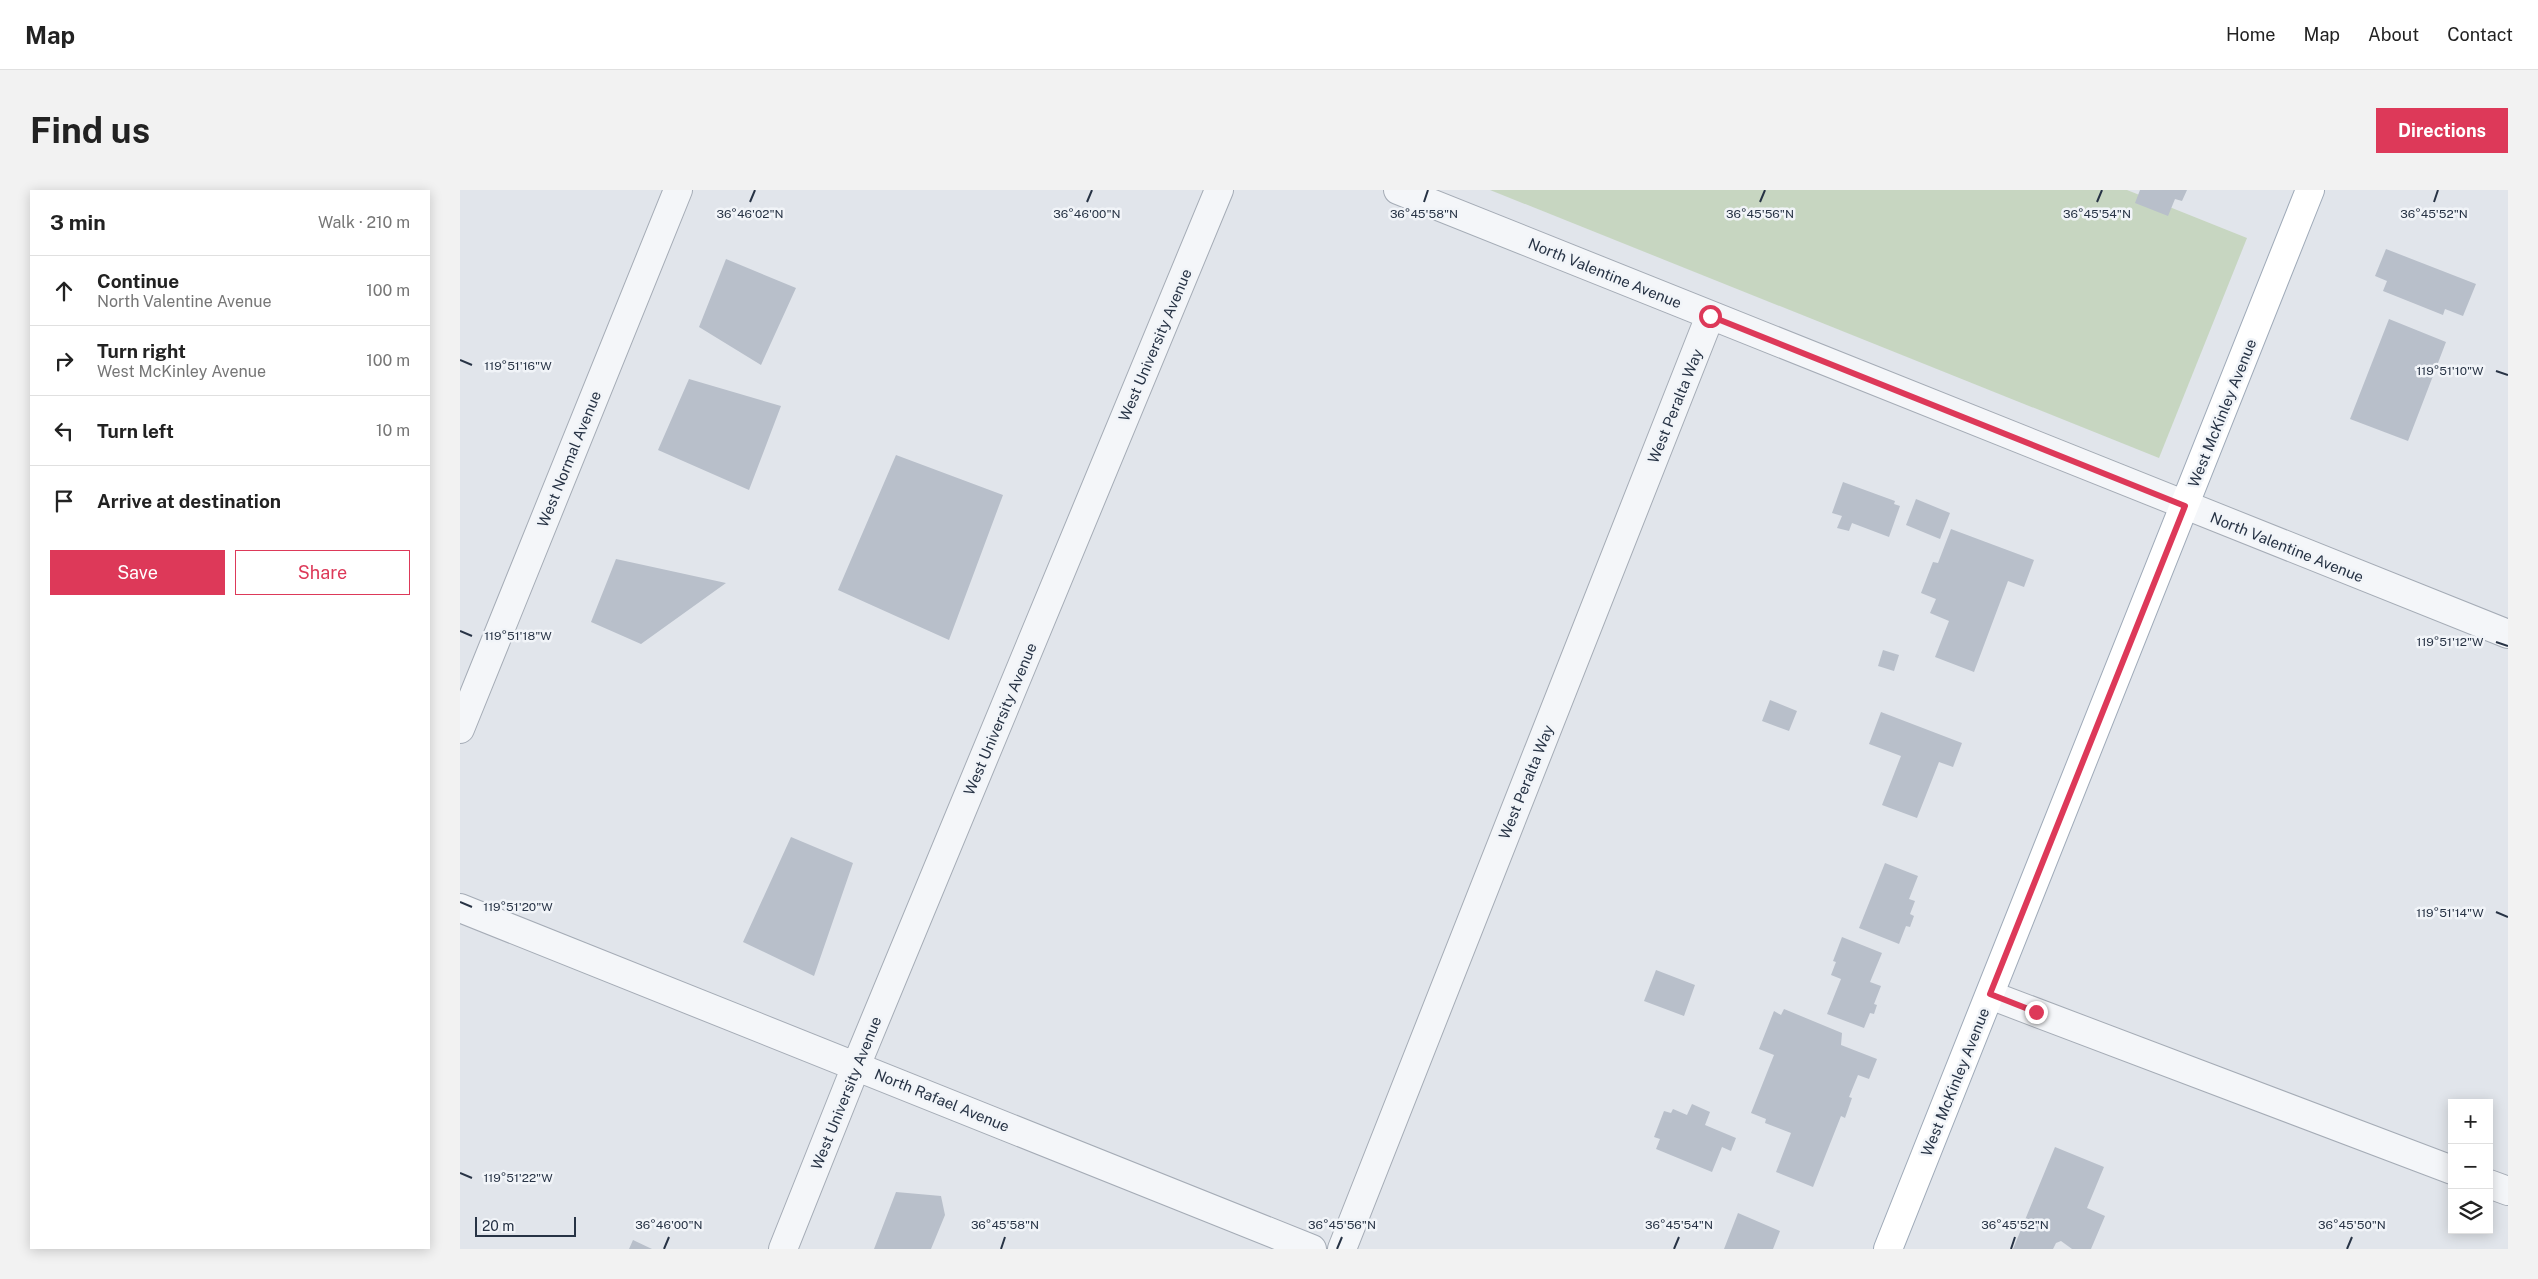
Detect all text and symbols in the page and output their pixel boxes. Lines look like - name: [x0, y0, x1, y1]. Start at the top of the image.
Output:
- text: Map: [25, 21, 75, 49]
- text: Home: [2226, 24, 2276, 45]
- text: Map: [2304, 24, 2340, 45]
- text: About: [2368, 24, 2419, 45]
- text: Contact: [2447, 24, 2513, 45]
- button: Directions: [2376, 108, 2508, 153]
- text: Find us: [30, 110, 150, 151]
- text: 36°46'02"N: [716, 207, 784, 221]
- text: 36°46'00"N: [1053, 207, 1121, 221]
- text: 36°45'58"N: [1390, 207, 1458, 221]
- text: 36°45'56"N: [1726, 207, 1794, 221]
- text: 36°45'54"N: [2063, 207, 2131, 221]
- text: 36°45'52"N: [2400, 207, 2468, 221]
- text: 3 min: [50, 210, 106, 235]
- text: Walk · 210 m: [318, 213, 410, 232]
- street label: North Valentine Avenue: [1526, 234, 1684, 312]
- street label: West University Avenue: [1115, 266, 1195, 424]
- text: Continue: [97, 270, 179, 292]
- icon: ahead: [50, 277, 78, 305]
- text: 100 m: [366, 281, 410, 300]
- text: North Valentine Avenue: [97, 292, 272, 311]
- route start: [1699, 305, 1722, 328]
- street label: West McKinley Avenue: [2184, 336, 2260, 490]
- text: Turn right: [97, 340, 186, 362]
- street label: West Peralta Way: [1644, 346, 1706, 466]
- icon: right: [50, 347, 78, 375]
- text: 100 m: [366, 351, 410, 370]
- text: 119°51'16"W: [484, 359, 552, 373]
- text: West McKinley Avenue: [97, 362, 266, 381]
- text: 119°51'10"W: [2416, 364, 2484, 378]
- street label: West Normal Avenue: [534, 388, 604, 530]
- icon: left: [50, 417, 78, 445]
- text: Turn left: [97, 420, 174, 442]
- text: 10 m: [376, 421, 410, 440]
- icon: arrive: [50, 487, 78, 515]
- text: Arrive at destination: [97, 490, 281, 512]
- street label: North Valentine Avenue: [2208, 508, 2366, 586]
- button: Save: [50, 550, 225, 595]
- button: Share: [235, 550, 410, 595]
- text: 119°51'18"W: [484, 629, 552, 643]
- text: 119°51'12"W: [2417, 635, 2484, 649]
- street label: West University Avenue: [960, 640, 1040, 798]
- street label: West Peralta Way: [1495, 722, 1557, 842]
- text: 119°51'20"W: [483, 900, 553, 914]
- text: 119°51'14"W: [2416, 906, 2484, 920]
- route end: [2025, 1001, 2048, 1024]
- street label: West McKinley Avenue: [1917, 1005, 1993, 1159]
- street label: West University Avenue: [807, 1014, 885, 1172]
- street label: North Rafael Avenue: [872, 1065, 1012, 1135]
- map controls: [2448, 1099, 2493, 1234]
- button: +: [2448, 1099, 2493, 1144]
- button: −: [2448, 1144, 2493, 1189]
- text: 119°51'22"W: [483, 1171, 553, 1185]
- button: layers: [2448, 1189, 2493, 1234]
- scale bar: [475, 1214, 576, 1237]
- text: 20 m: [482, 1218, 514, 1234]
- text: 36°46'00"N: [635, 1218, 703, 1232]
- text: 36°45'58"N: [971, 1218, 1039, 1232]
- text: 36°45'56"N: [1308, 1218, 1376, 1232]
- text: 36°45'54"N: [1645, 1218, 1713, 1232]
- text: 36°45'52"N: [1981, 1218, 2049, 1232]
- text: 36°45'50"N: [2318, 1218, 2386, 1232]

